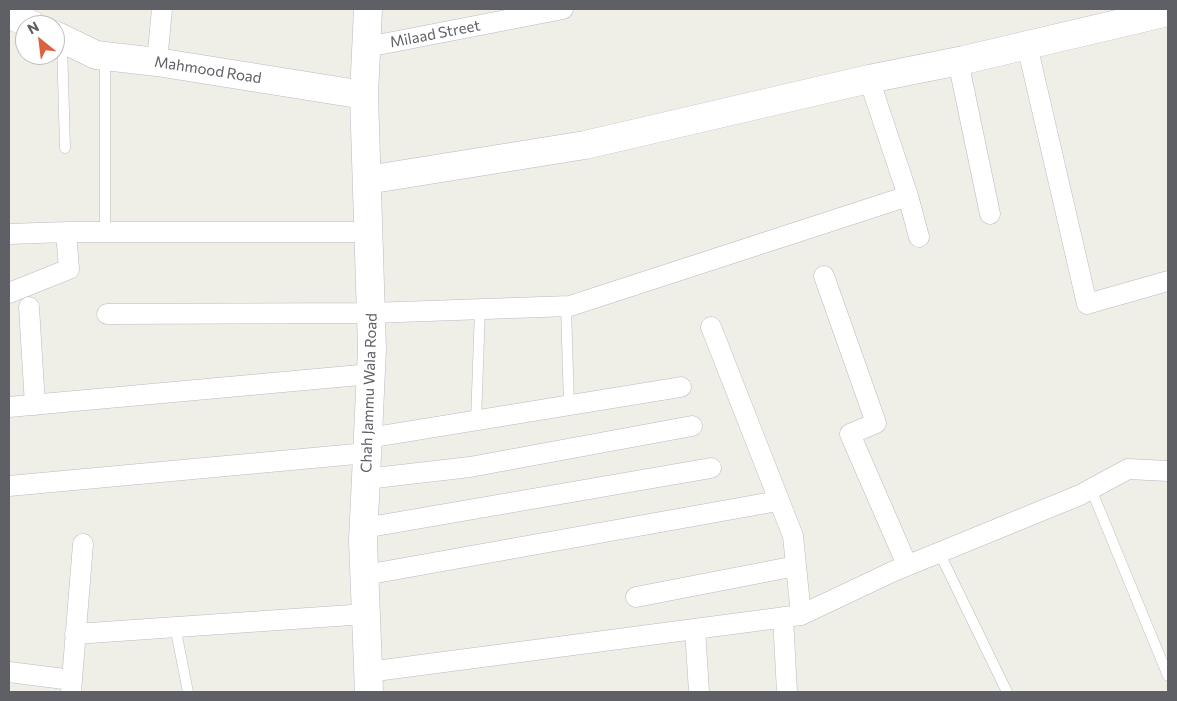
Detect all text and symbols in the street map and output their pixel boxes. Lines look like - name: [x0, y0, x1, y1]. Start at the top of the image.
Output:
- north arrow: [15, 15, 65, 65]
- street label: Milaad Street: [388, 16, 482, 52]
- text: N: [24, 17, 42, 37]
- street label: Mahmood Road: [153, 53, 263, 87]
- street label: Chah Jammu Wala Road: [357, 313, 381, 473]

